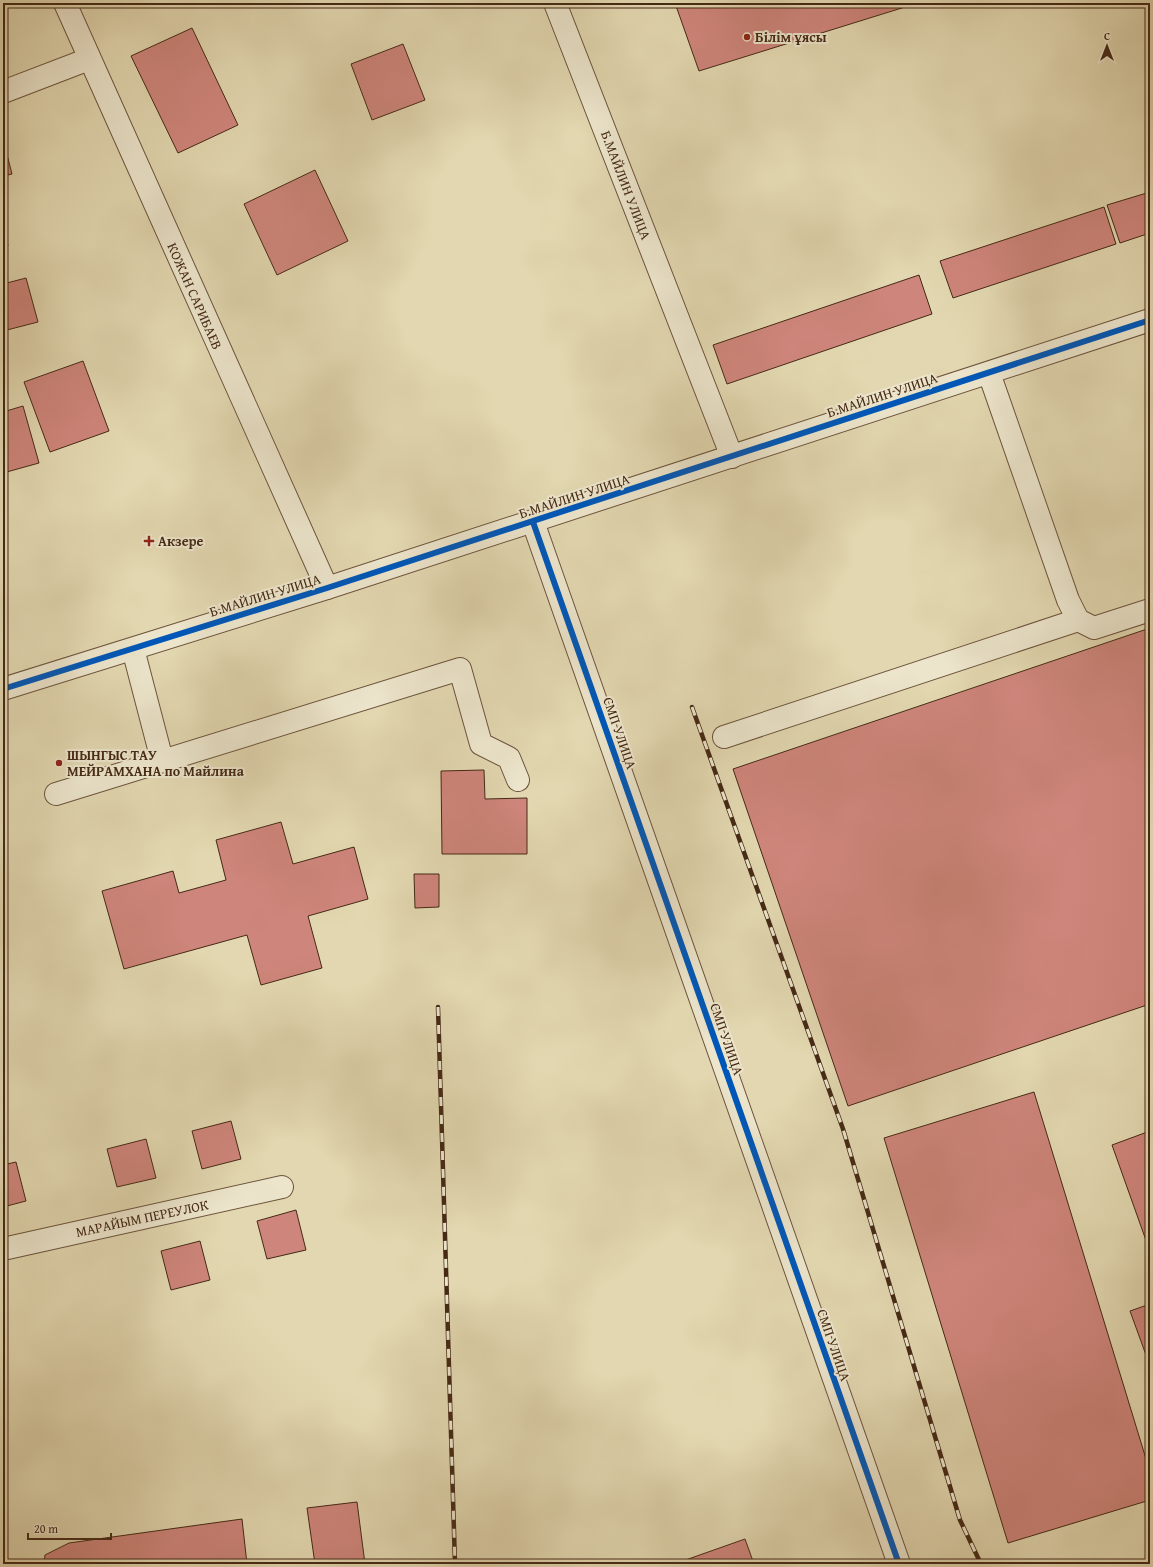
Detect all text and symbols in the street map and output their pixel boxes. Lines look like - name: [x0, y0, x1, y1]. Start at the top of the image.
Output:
- north arrow: [1087, 26, 1127, 66]
- place label: Білім ұясы: [755, 27, 827, 47]
- text: С: [1104, 28, 1110, 44]
- marker: Білім ұясы: [742, 32, 752, 42]
- street label: Б.МАЙЛИН УЛИЦА: [596, 128, 656, 243]
- street label: КОЖАН САРИБАЕВ: [162, 239, 228, 353]
- street label: Б.МАЙЛИН УЛИЦА: [824, 368, 940, 422]
- street label: Б.МАЙЛИН УЛИЦА: [516, 469, 632, 523]
- place label: Акзере: [158, 531, 203, 551]
- marker: Акзере: [143, 535, 155, 547]
- street label: Б.МАЙЛИН УЛИЦА: [207, 568, 324, 621]
- street label: СМП УЛИЦА: [598, 694, 642, 772]
- place label: ШЫНГЫС ТАУ МЕЙРАМХАНА по Майлина: [67, 745, 245, 781]
- marker: ШЫНГЫС ТАУ МЕЙРАМХАНА по Майлина: [54, 758, 64, 768]
- street label: СМП УЛИЦА: [705, 1000, 749, 1078]
- street label: МАРАЙЫМ ПЕРЕУЛОК: [74, 1194, 211, 1242]
- street label: СМП УЛИЦА: [812, 1306, 856, 1384]
- scale bar: [28, 1515, 111, 1541]
- text: 20 m: [34, 1520, 58, 1537]

